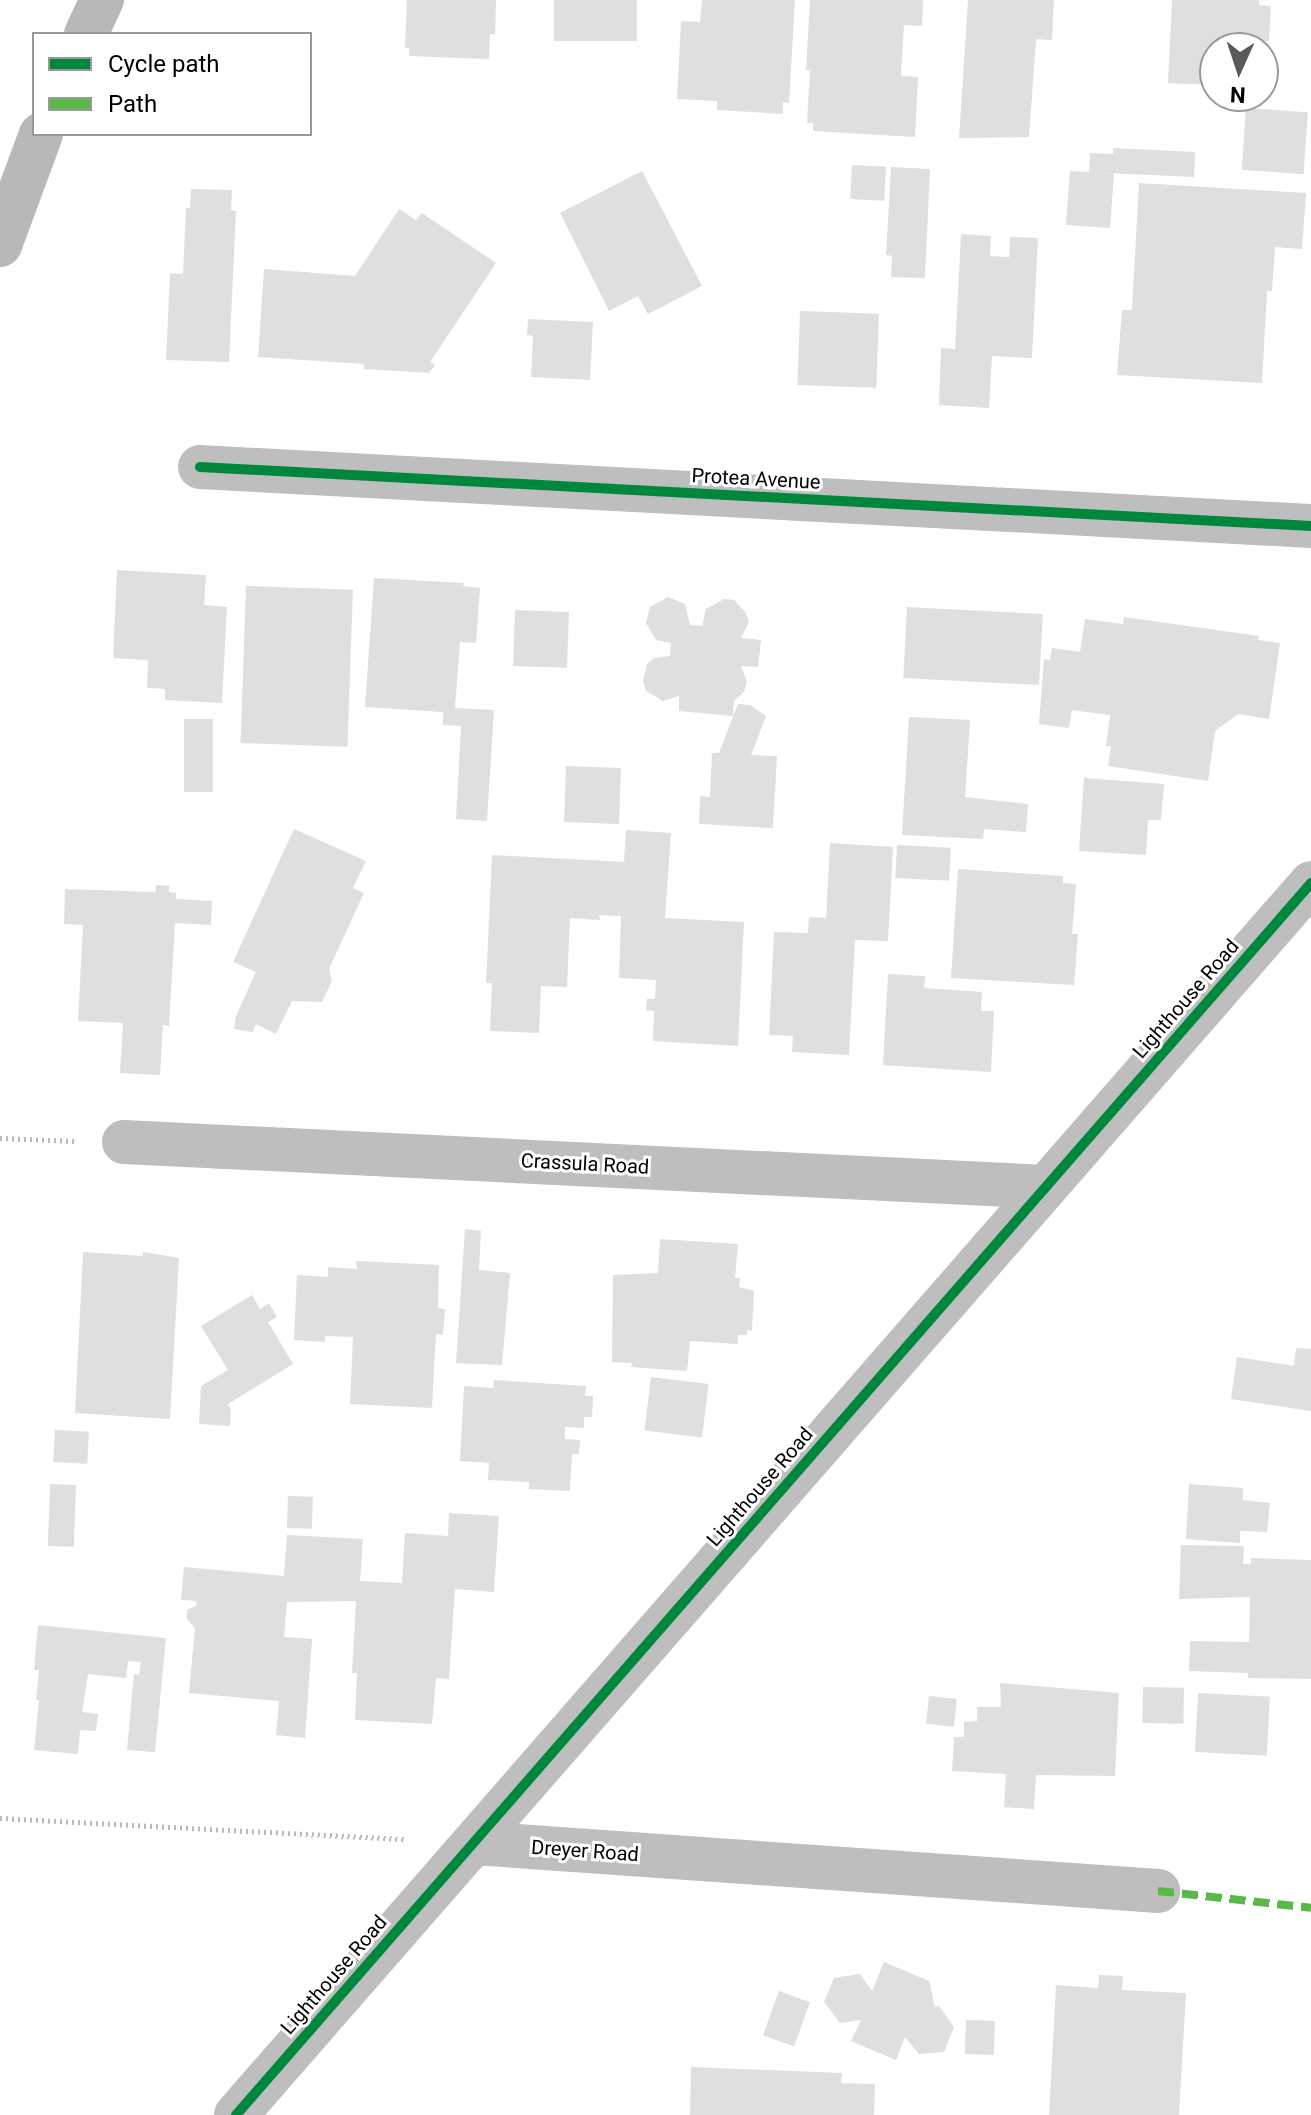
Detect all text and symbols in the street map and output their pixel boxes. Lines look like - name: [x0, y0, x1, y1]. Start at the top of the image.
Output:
- legend: [32, 32, 312, 136]
- north arrow: [1199, 32, 1279, 112]
- text: Cycle path: [108, 50, 220, 78]
- text: N: [1229, 82, 1246, 107]
- text: Path: [108, 90, 157, 118]
- street label: Protea Avenue: [691, 464, 821, 494]
- street label: Lighthouse Road: [1128, 935, 1244, 1063]
- street label: Crassula Road: [520, 1149, 650, 1179]
- street label: Lighthouse Road: [702, 1423, 818, 1551]
- street label: Dreyer Road: [530, 1835, 640, 1867]
- street label: Lighthouse Road: [276, 1911, 392, 2039]

